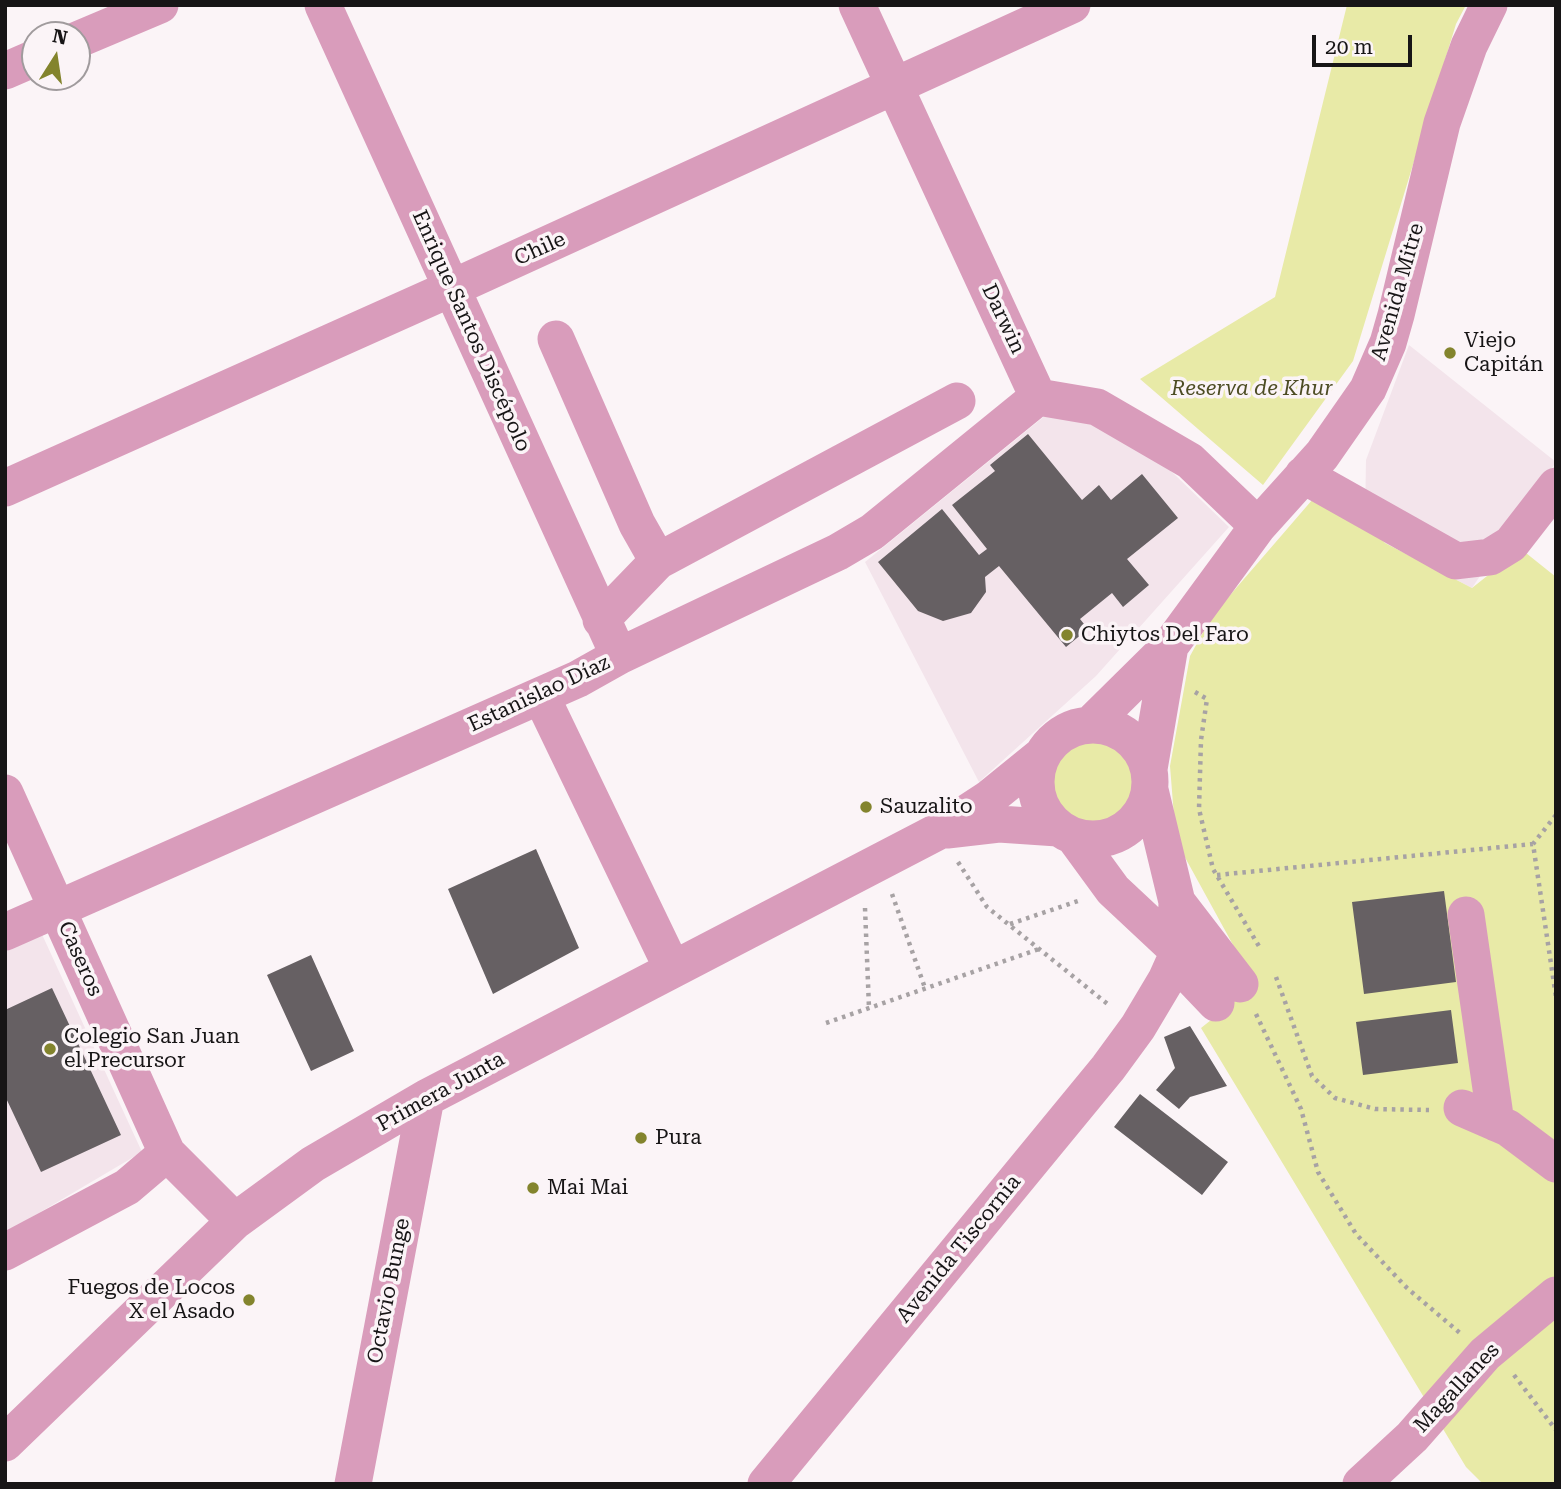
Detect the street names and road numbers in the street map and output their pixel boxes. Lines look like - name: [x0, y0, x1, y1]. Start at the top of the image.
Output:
- street label: Enrique Santos Discépolo: [406, 206, 536, 456]
- street label: Avenida Mitre: [1366, 220, 1430, 364]
- street label: Chile: [511, 227, 569, 271]
- street label: Darwin: [976, 280, 1030, 358]
- street label: Estanislao Díaz: [464, 650, 614, 738]
- street label: Caseros: [52, 918, 108, 1000]
- street label: Primera Junta: [373, 1047, 509, 1137]
- street label: Avenida Tiscornia: [892, 1170, 1026, 1328]
- street label: Octavio Bunge: [363, 1216, 415, 1366]
- street label: Magallanes: [1409, 1338, 1505, 1438]

